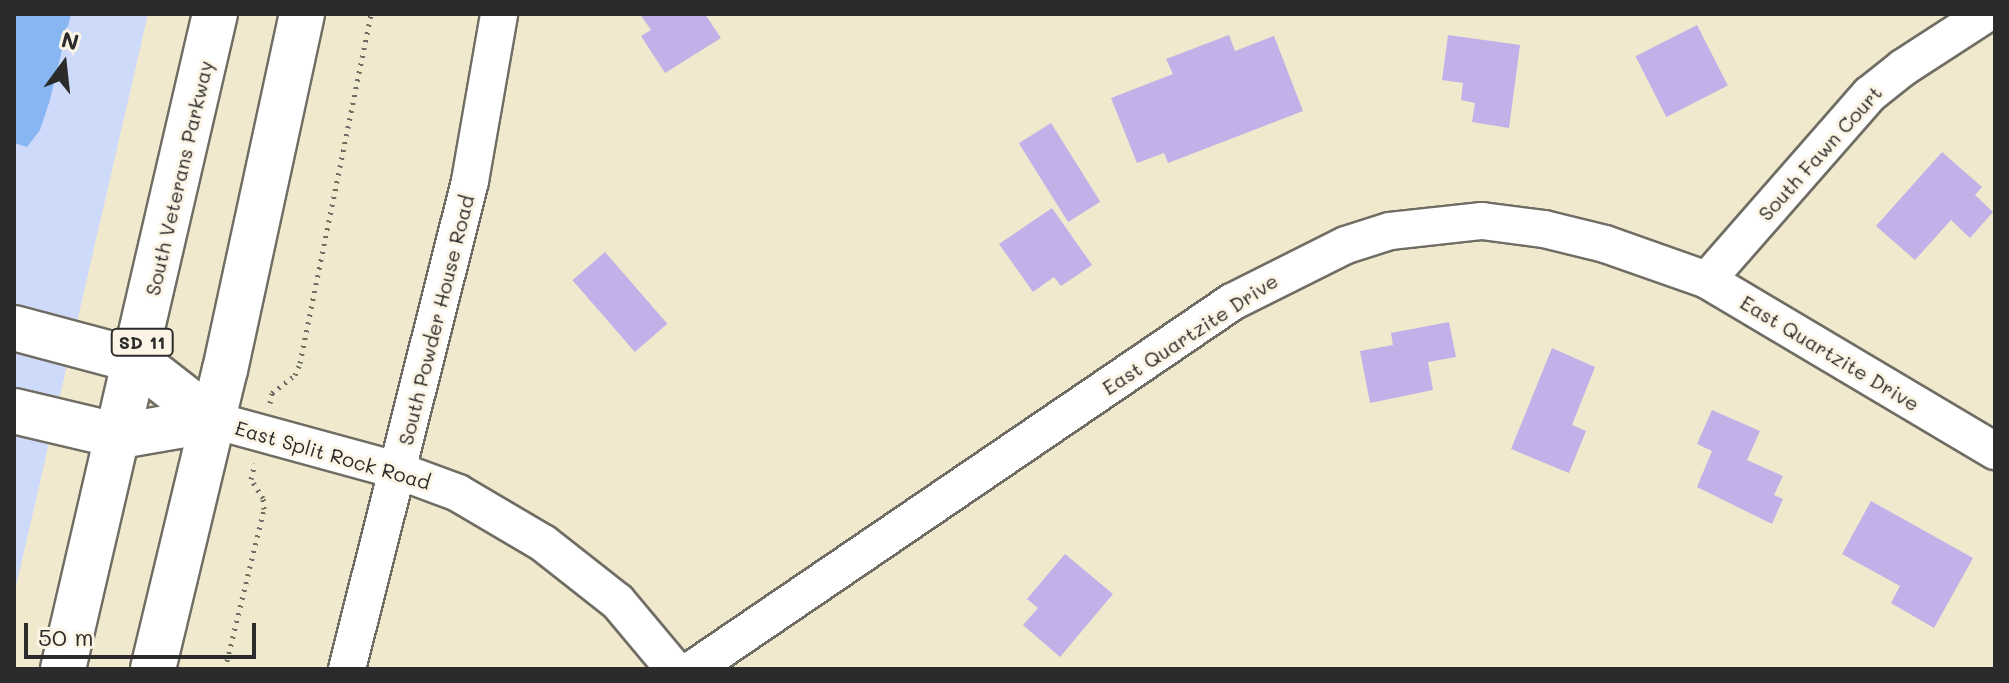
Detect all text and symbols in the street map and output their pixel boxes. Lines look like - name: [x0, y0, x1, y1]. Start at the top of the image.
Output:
- north arrow: [24, 24, 104, 104]
- text: N: [59, 24, 82, 57]
- street label: South Veterans Parkway: [140, 58, 218, 298]
- street label: South Fawn Court: [1753, 81, 1887, 225]
- street label: South Powder House Road: [393, 192, 479, 448]
- street label: East Quartzite Drive: [1098, 268, 1282, 400]
- street label: East Quartzite Drive: [1736, 290, 1924, 416]
- road number: SD 11: [110, 328, 174, 356]
- street label: East Split Rock Road: [233, 416, 433, 494]
- scale bar: [28, 607, 260, 657]
- text: 50 m: [38, 621, 94, 652]

